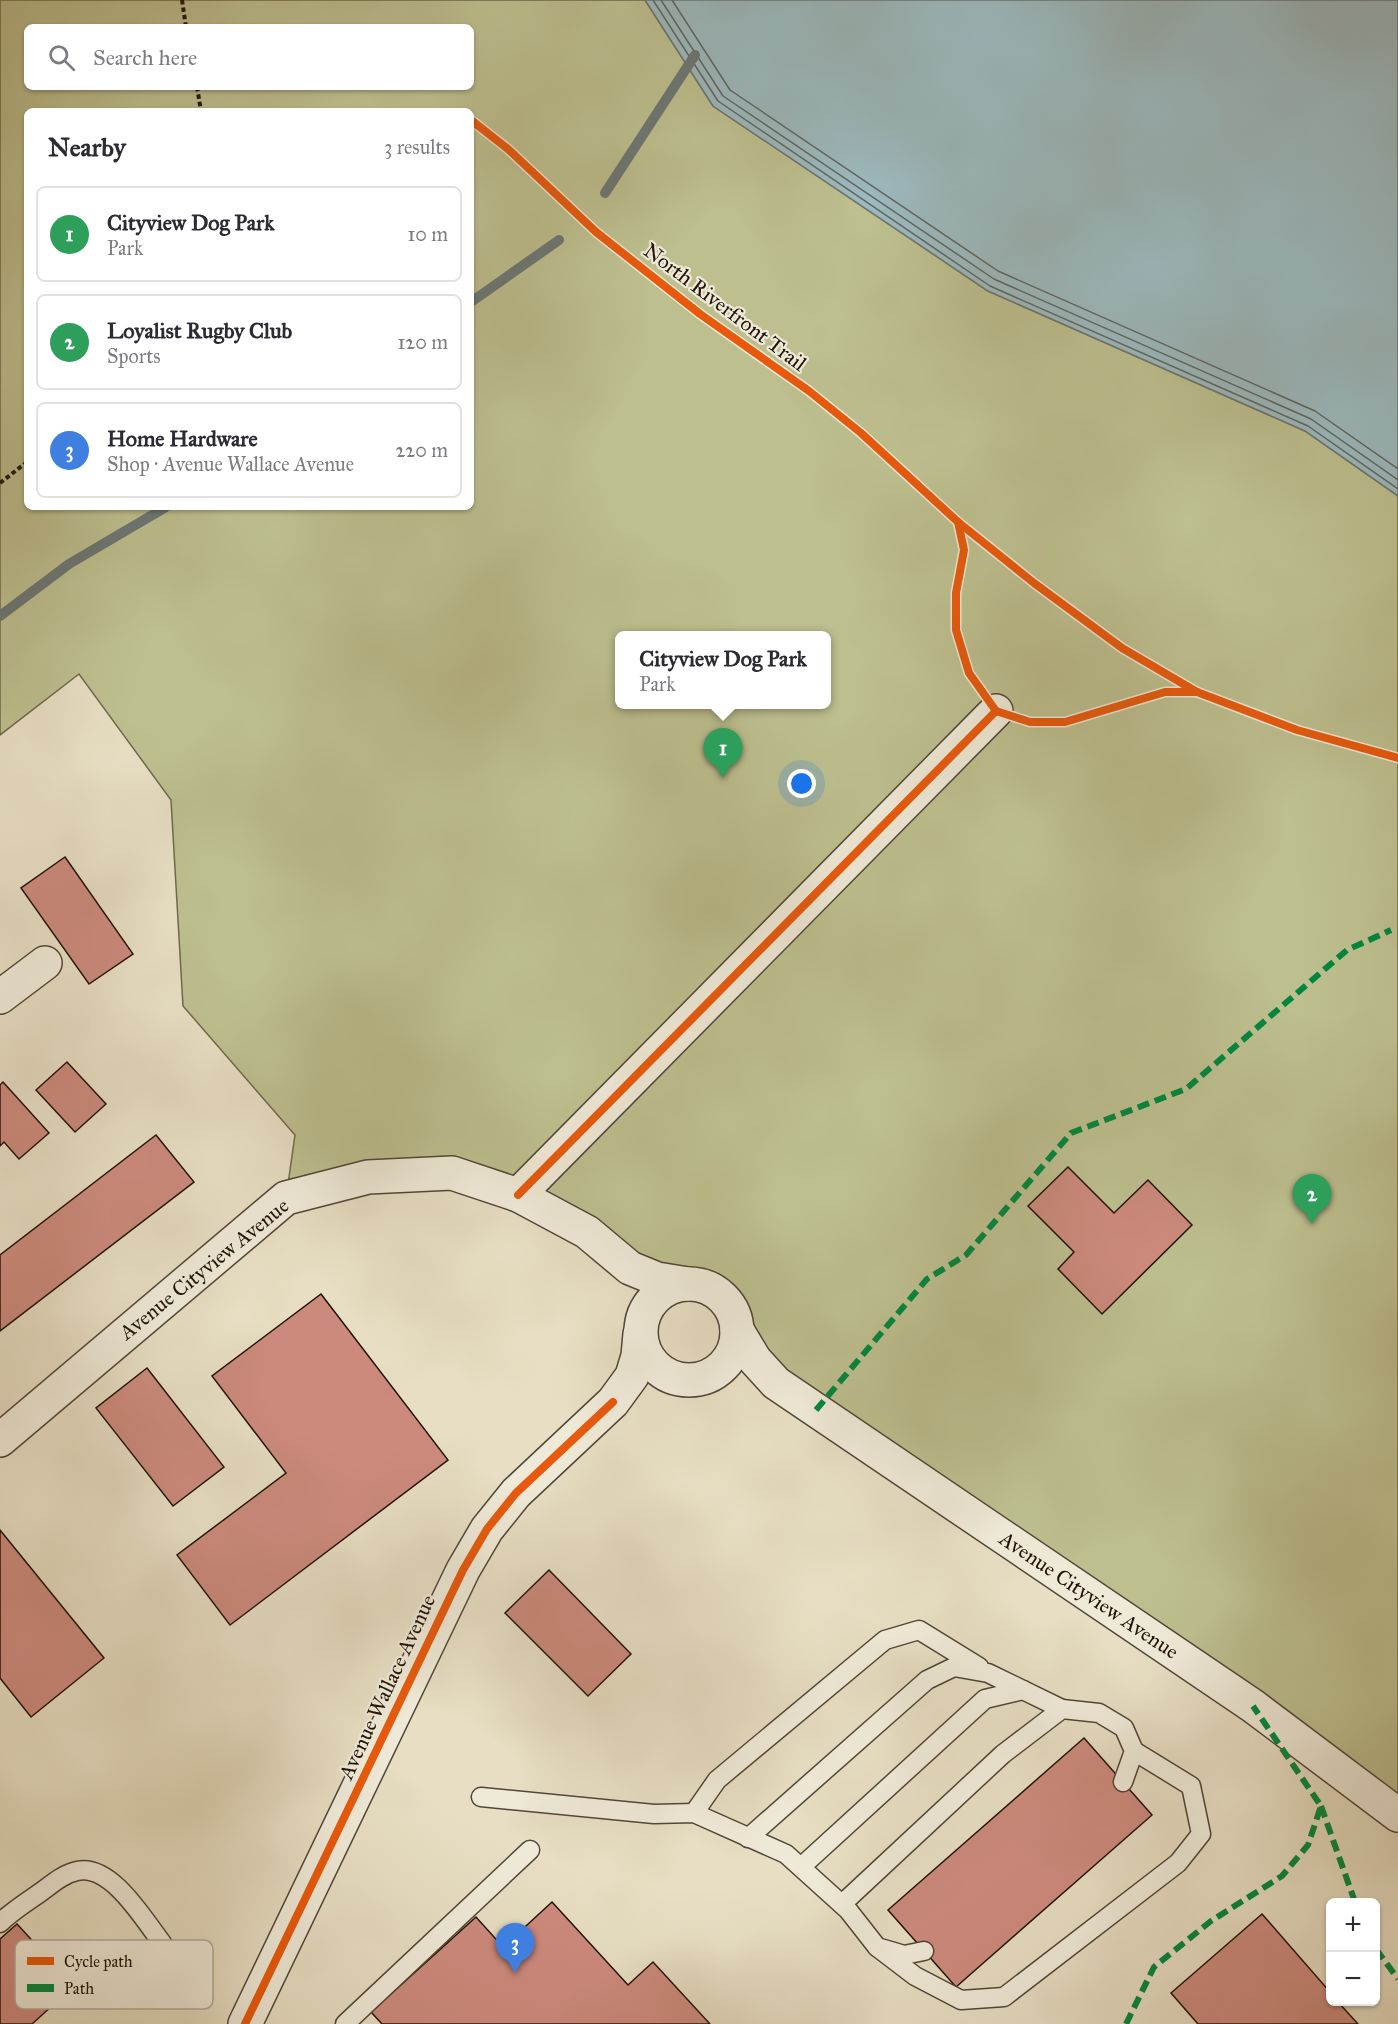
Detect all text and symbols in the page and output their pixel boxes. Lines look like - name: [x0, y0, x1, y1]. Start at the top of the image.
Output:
- search box: [24, 24, 474, 90]
- icon: search: [45, 41, 78, 74]
- text: Search here: [93, 44, 197, 71]
- text: Nearby: [48, 131, 126, 163]
- text: 3 results: [384, 135, 450, 159]
- text: Cityview Dog Park: [107, 209, 274, 236]
- text: 1: [66, 222, 73, 246]
- text: 10 m: [407, 222, 448, 246]
- text: Park: [107, 236, 143, 260]
- street label: North Riverfront Trail: [638, 237, 812, 377]
- text: Loyalist Rugby Club: [107, 317, 292, 344]
- text: 2: [65, 330, 74, 354]
- text: 120 m: [397, 330, 448, 354]
- text: Sports: [107, 344, 161, 368]
- text: Home Hardware: [107, 425, 258, 452]
- text: 3: [66, 438, 74, 462]
- text: 220 m: [396, 438, 448, 462]
- text: Shop · Avenue Wallace Avenue: [107, 452, 354, 476]
- popup: [615, 631, 831, 709]
- text: Cityview Dog Park: [639, 645, 807, 672]
- text: Park: [639, 672, 676, 696]
- pin: 1: [704, 728, 742, 778]
- your location: [787, 769, 816, 798]
- pin: 2: [1292, 1174, 1332, 1224]
- street label: Avenue Cityview Avenue: [113, 1192, 294, 1346]
- street label: Avenue Cityview Avenue: [994, 1525, 1184, 1665]
- street label: Avenue Wallace Avenue: [332, 1590, 441, 1784]
- map controls: [1326, 1898, 1380, 2006]
- button: +: [1326, 1898, 1380, 1952]
- pin: 3: [496, 1924, 534, 1973]
- legend: [15, 1940, 213, 2009]
- text: Cycle path: [64, 1952, 133, 1971]
- button: −: [1326, 1952, 1380, 2006]
- text: Path: [64, 1979, 94, 1998]

